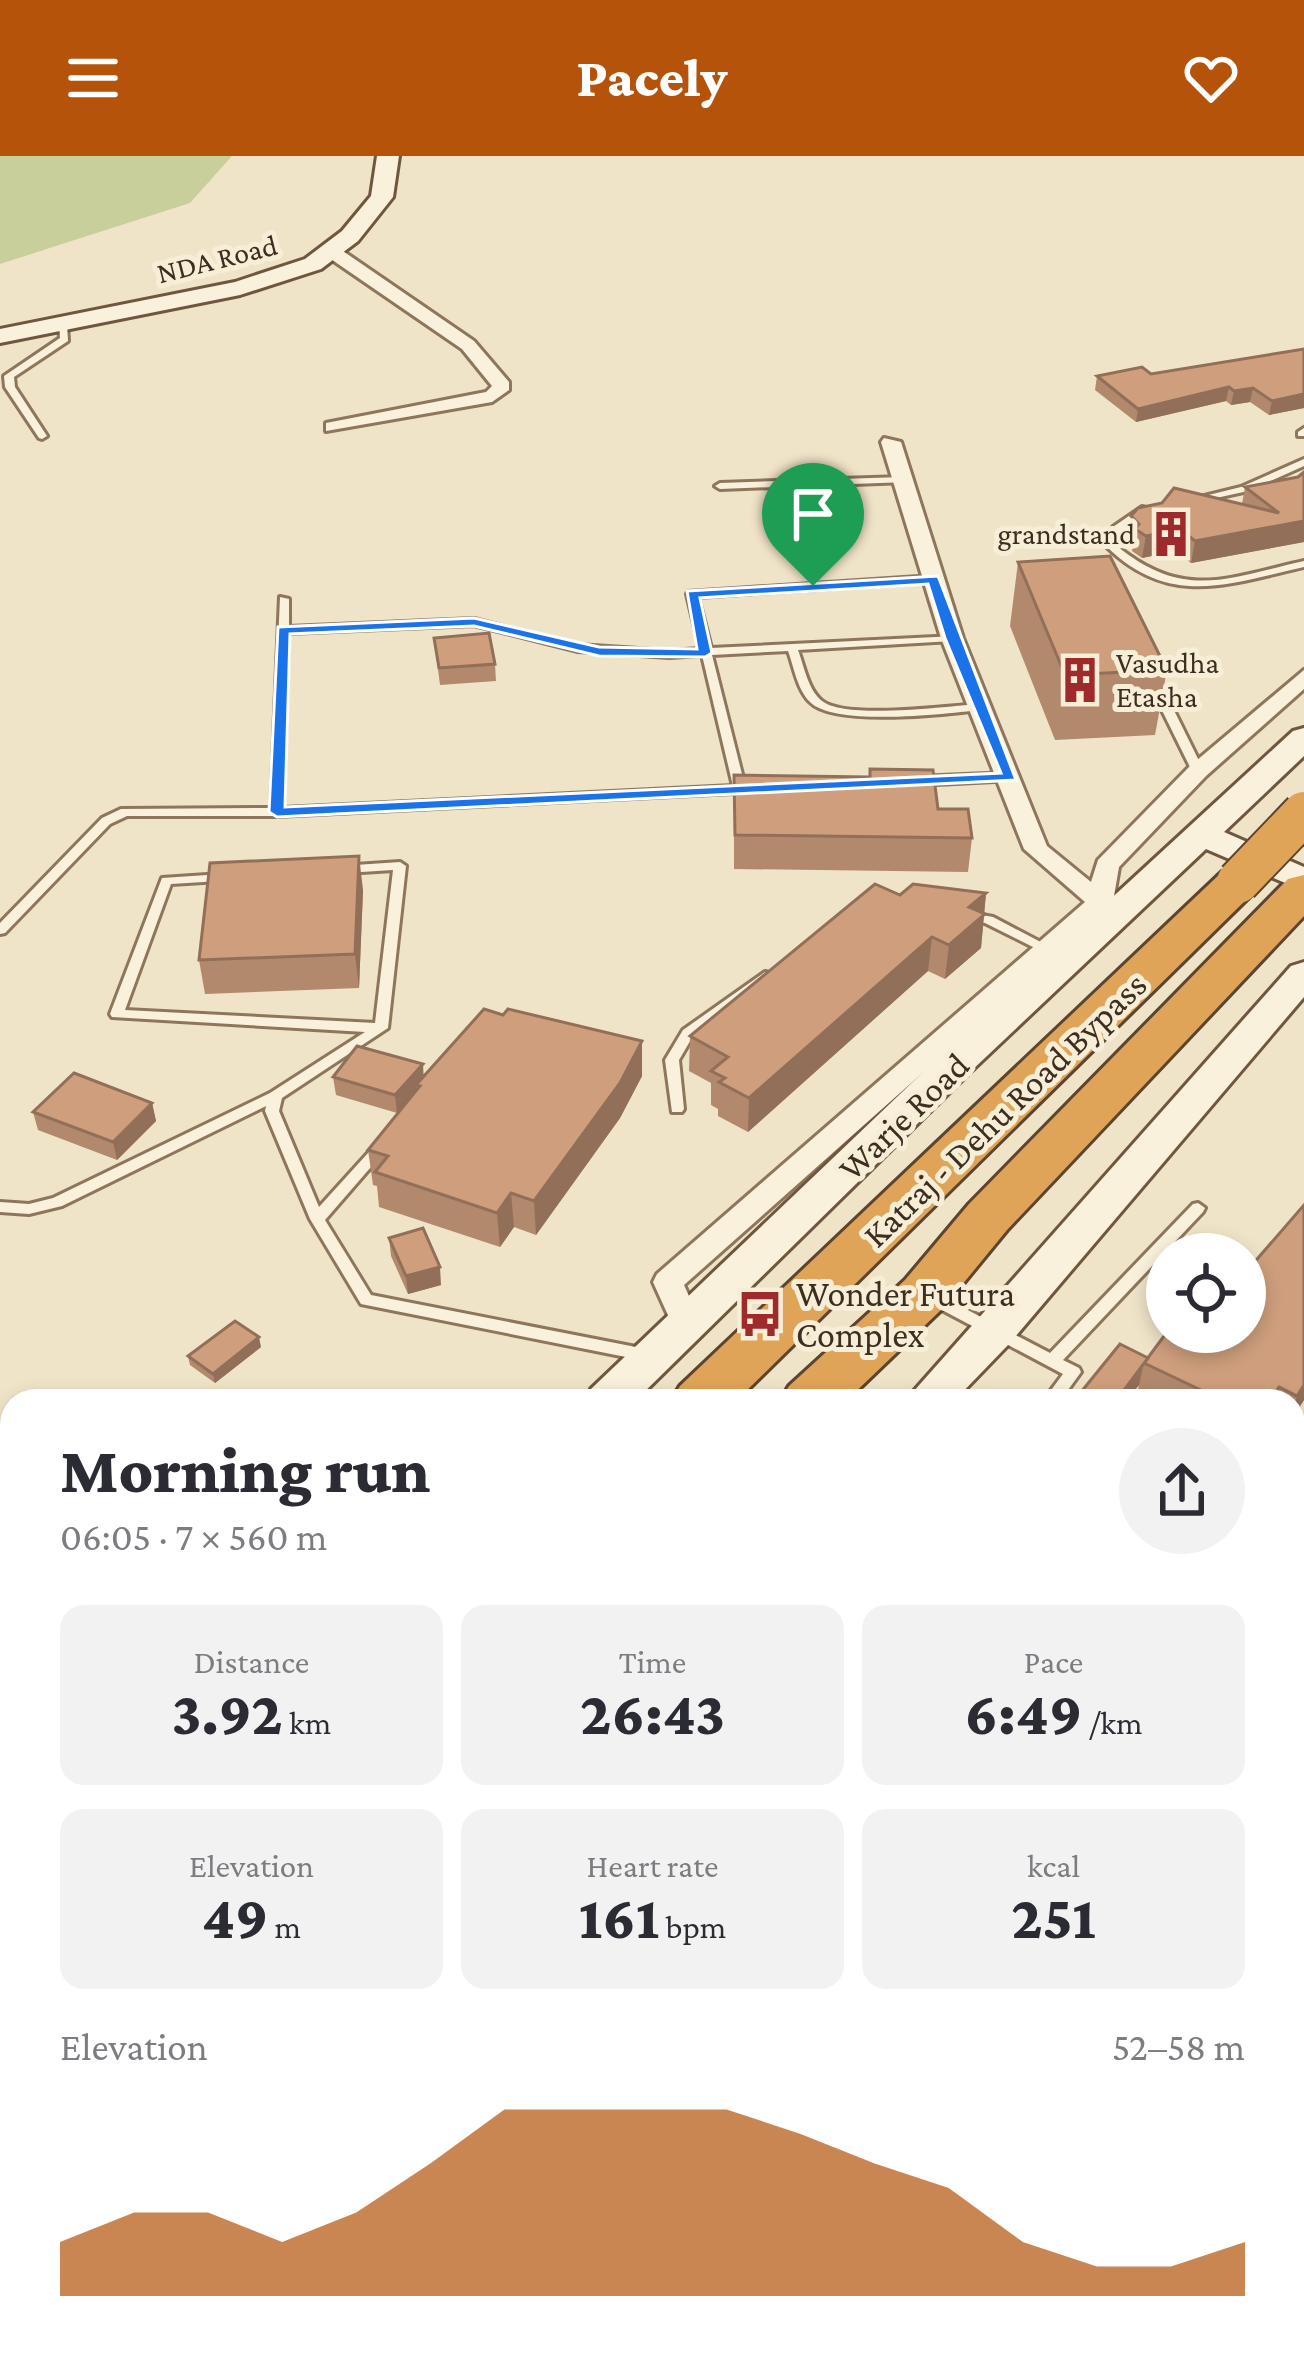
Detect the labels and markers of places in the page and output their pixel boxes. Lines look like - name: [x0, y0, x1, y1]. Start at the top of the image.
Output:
- pin: [762, 463, 864, 586]
- building icon: grandstand: [1146, 509, 1196, 559]
- place label: grandstand: [997, 517, 1135, 551]
- place label: Vasudha Etasha: [1116, 646, 1219, 713]
- building icon: Vasudha Etasha: [1055, 655, 1105, 705]
- place label: Wonder Futura Complex: [796, 1274, 1015, 1355]
- bus stop icon: Wonder Futura Complex: [735, 1289, 785, 1339]

